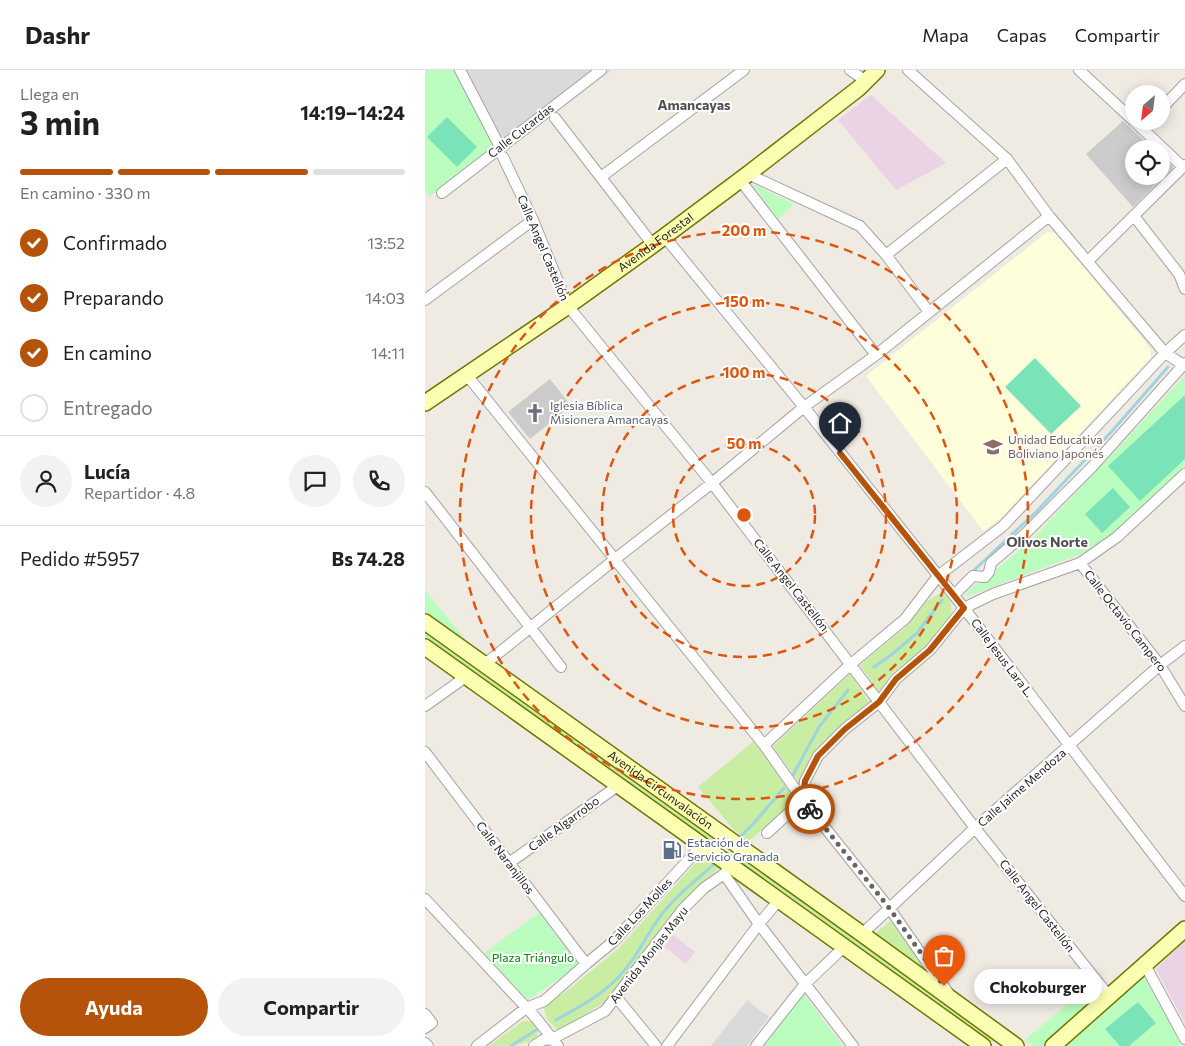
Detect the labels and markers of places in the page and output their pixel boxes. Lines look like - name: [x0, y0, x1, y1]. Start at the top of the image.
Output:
- place label: Iglesia Bíblica Misionera Amancayas: [550, 398, 669, 426]
- church icon: Iglesia Bíblica Misionera Amancayas: [524, 402, 546, 424]
- pin: [819, 402, 861, 453]
- place label: Unidad Educativa Boliviano Japonés: [1008, 432, 1104, 461]
- school or university icon: Unidad Educativa Boliviano Japonés: [982, 436, 1004, 458]
- centre of rings: [735, 506, 753, 524]
- place label: Estación de Servicio Granada: [687, 835, 779, 863]
- fuel station icon: Estación de Servicio Granada: [661, 839, 683, 861]
- pin: [923, 935, 965, 986]
- callout: Chokoburger: [974, 968, 1101, 1004]

